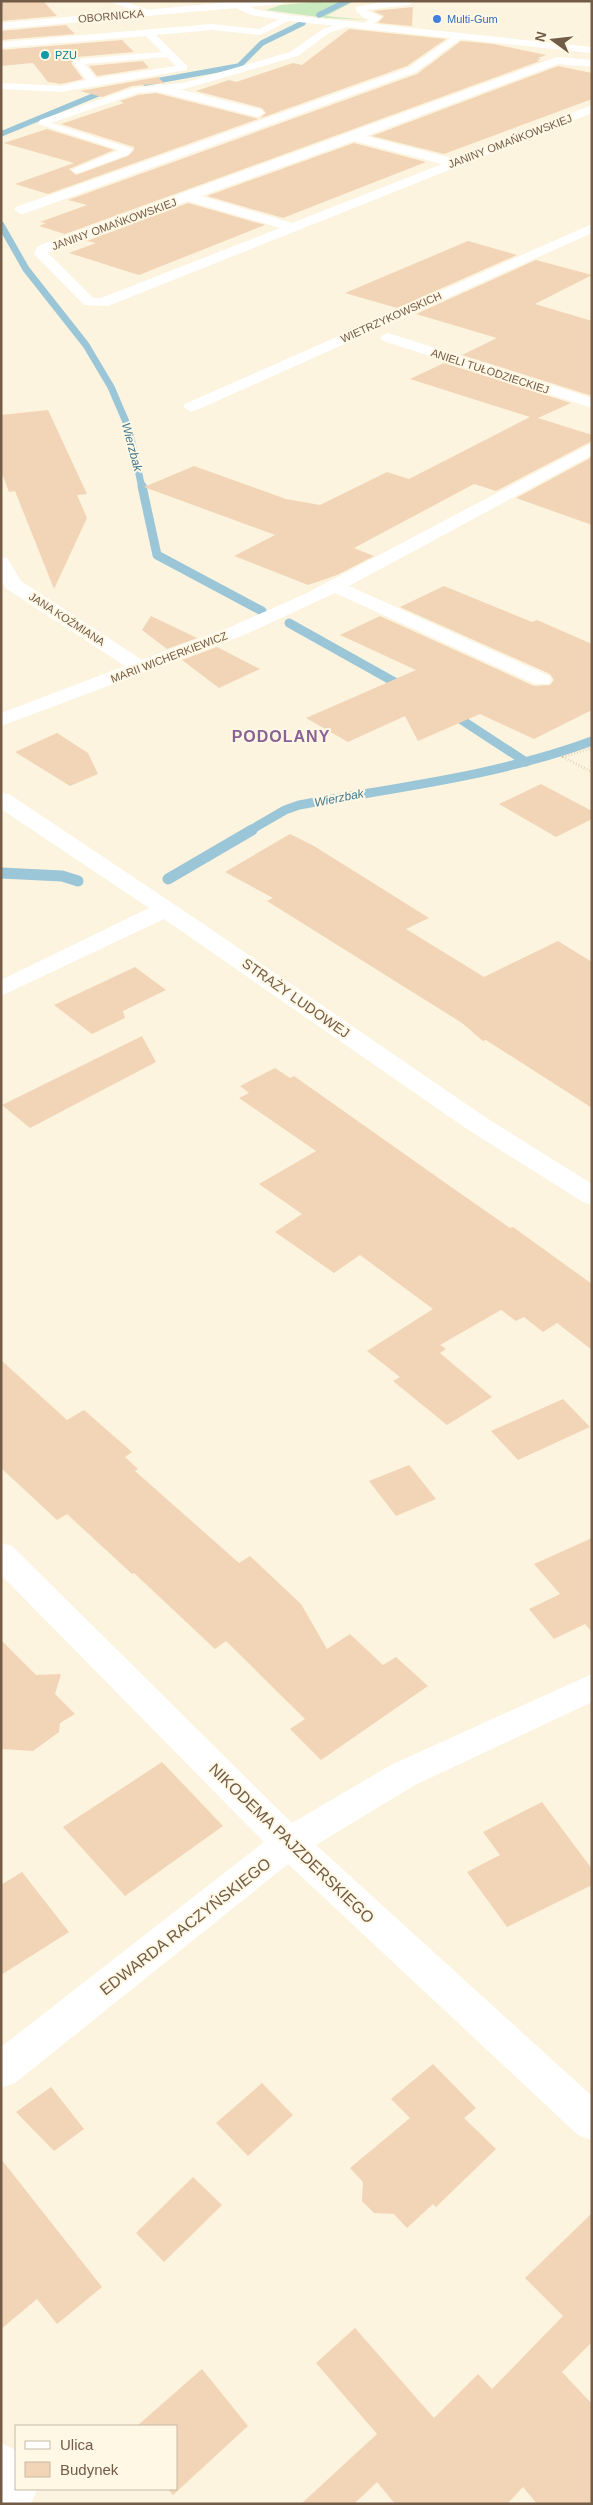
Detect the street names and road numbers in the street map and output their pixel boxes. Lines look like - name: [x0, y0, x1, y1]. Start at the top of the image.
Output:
- street label: OBORNICKA: [78, 7, 145, 25]
- street label: JANINY OMAŃKOWSKIEJ: [446, 112, 574, 170]
- street label: JANINY OMAŃKOWSKIEJ: [50, 196, 178, 252]
- street label: WIETRZYKOWSKICH: [339, 289, 443, 345]
- street label: ANIELI TUŁODZIECKIEJ: [430, 346, 550, 396]
- street label: JANA KOŹMIANA: [27, 590, 108, 648]
- street label: MARII WICHERKIEWICZ: [109, 629, 229, 685]
- street label: STRAŻY LUDOWEJ: [239, 954, 353, 1041]
- street label: NIKODEMA PAJZDERSKIEGO: [206, 1760, 377, 1927]
- street label: EDWARDA RACZYŃSKIEGO: [96, 1854, 274, 1998]

